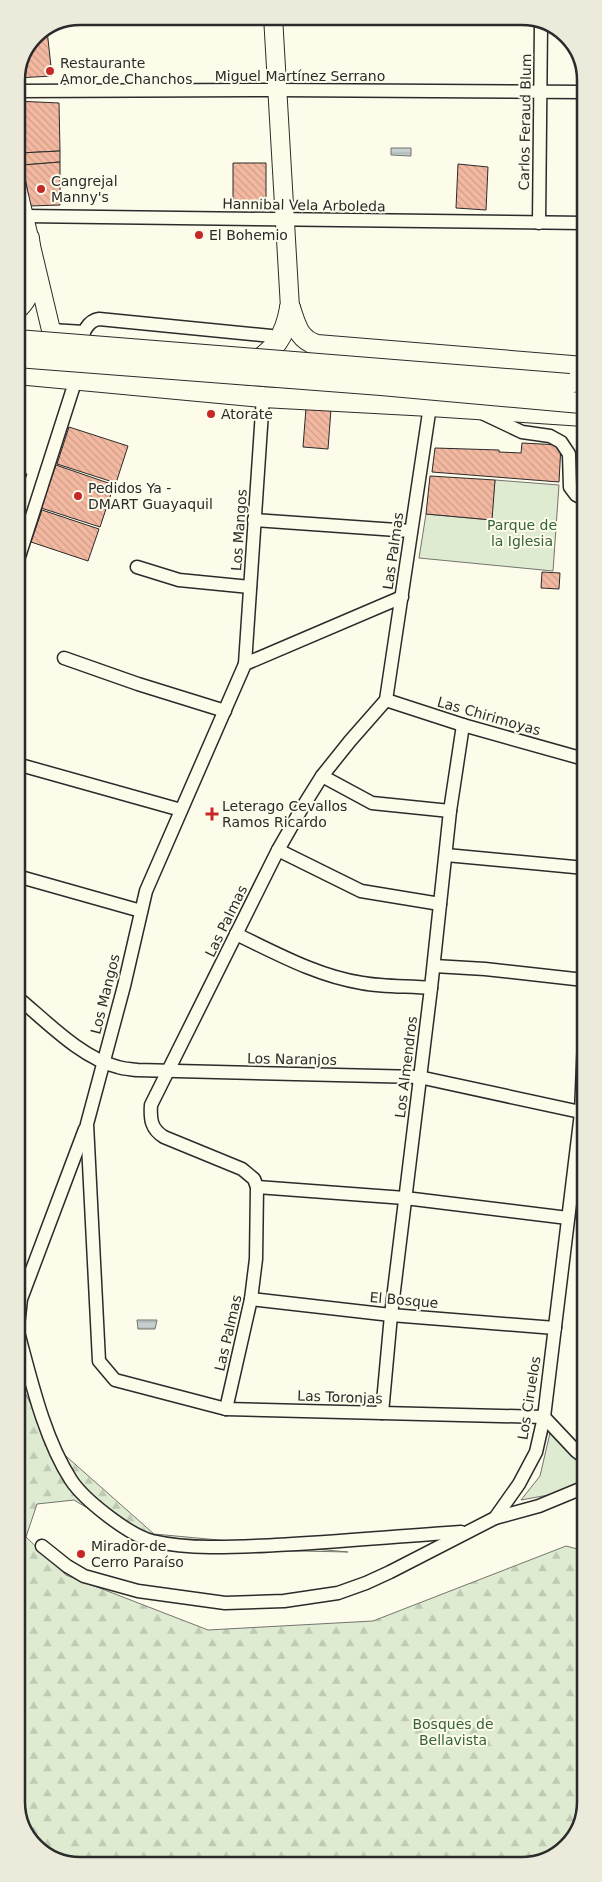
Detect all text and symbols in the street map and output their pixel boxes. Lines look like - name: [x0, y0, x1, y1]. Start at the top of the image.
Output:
- street label: Carlos Feraud Blum: [516, 53, 534, 191]
- place label: Restaurante Amor de Chanchos: [60, 55, 192, 87]
- marker: Restaurante Amor de Chanchos: [44, 65, 56, 77]
- street label: Miguel Martínez Serrano: [215, 68, 385, 84]
- place label: Cangrejal Manny's: [51, 173, 118, 205]
- marker: Cangrejal Manny's: [35, 183, 47, 195]
- street label: Hannibal Vela Arboleda: [222, 196, 386, 214]
- place label: El Bohemio: [209, 227, 288, 243]
- marker: El Bohemio: [193, 229, 205, 241]
- place label: Atorate: [221, 406, 273, 422]
- marker: Atorate: [205, 408, 217, 420]
- place label: Pedidos Ya - DMART Guayaquil: [88, 480, 213, 512]
- street label: Los Mangos: [228, 488, 250, 572]
- marker: Pedidos Ya - DMART Guayaquil: [72, 490, 84, 502]
- street label: Las Palmas: [380, 511, 406, 591]
- park label: Parque de la Iglesia: [487, 517, 557, 549]
- street label: Las Chirimoyas: [436, 694, 542, 738]
- place label: Leterago Cevallos Ramos Ricardo: [222, 798, 347, 830]
- marker: Leterago Cevallos Ramos Ricardo: [206, 808, 218, 820]
- street label: Las Palmas: [202, 882, 250, 960]
- street label: Los Mangos: [87, 952, 123, 1036]
- street label: Los Almendros: [392, 1015, 420, 1119]
- street label: Los Naranjos: [247, 1050, 337, 1068]
- street label: El Bosque: [369, 1289, 439, 1311]
- street label: Las Palmas: [211, 1293, 245, 1373]
- street label: Los Ciruelos: [514, 1355, 544, 1441]
- street label: Las Toronjas: [297, 1388, 383, 1406]
- place label: Mirador de Cerro Paraíso: [91, 1538, 184, 1570]
- marker: Mirador de Cerro Paraíso: [75, 1548, 87, 1560]
- park label: Bosques de Bellavista: [412, 1716, 494, 1748]

